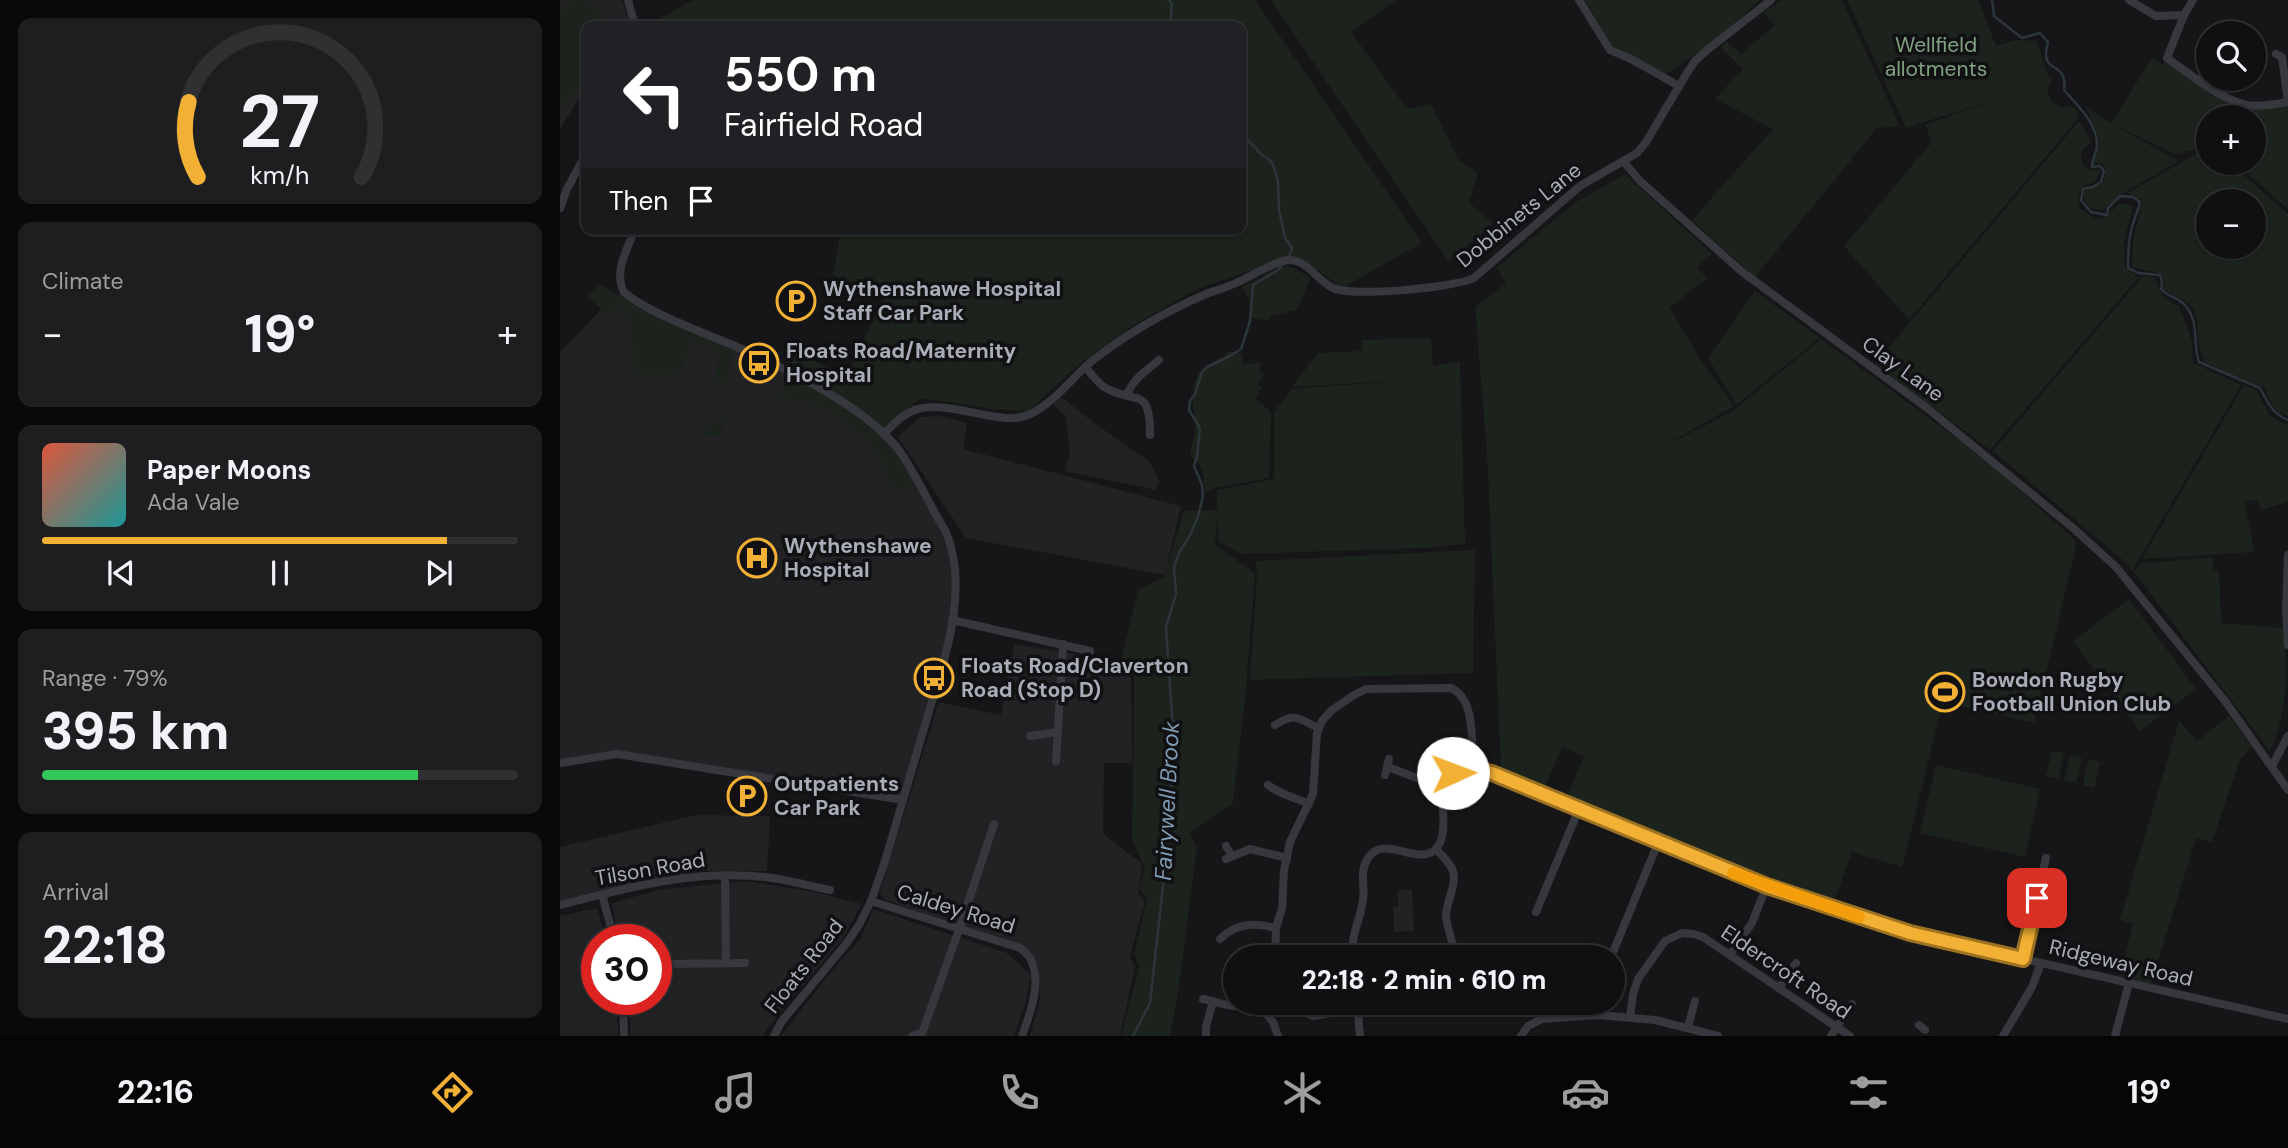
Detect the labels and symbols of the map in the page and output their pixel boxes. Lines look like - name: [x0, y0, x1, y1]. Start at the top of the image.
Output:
- park label: Wellfield allotments: [1885, 31, 1987, 83]
- street label: Dobbinets Lane: [1451, 156, 1587, 274]
- place label: Wythenshawe Hospital Staff Car Park: [823, 275, 1061, 327]
- parking icon: Wythenshawe Hospital Staff Car Park: [775, 280, 817, 322]
- street label: Clay Lane: [1857, 330, 1950, 408]
- place label: Floats Road/Maternity Hospital: [786, 337, 1017, 389]
- bus stop icon: Floats Road/Maternity Hospital: [738, 342, 780, 384]
- place label: Wythenshawe Hospital: [784, 532, 932, 584]
- hospital icon: Wythenshawe Hospital: [736, 537, 778, 579]
- place label: Floats Road/Claverton Road (Stop D): [961, 652, 1189, 704]
- bus stop icon: Floats Road/Claverton Road (Stop D): [913, 657, 955, 699]
- place label: Bowdon Rugby Football Union Club: [1972, 666, 2171, 718]
- sports icon: Bowdon Rugby Football Union Club: [1924, 671, 1966, 713]
- water label: Fairywell Brook: [1148, 720, 1186, 881]
- position arrow: [1416, 736, 1490, 810]
- place label: Outpatients Car Park: [774, 770, 899, 822]
- parking icon: Outpatients Car Park: [726, 775, 768, 817]
- street label: Tilson Road: [593, 846, 707, 892]
- pin: [2007, 868, 2067, 928]
- street label: Caldey Road: [894, 878, 1018, 940]
- street label: Floats Road: [758, 913, 850, 1019]
- street label: Eldercroft Road: [1716, 918, 1856, 1026]
- speed limit sign: 30: [581, 924, 672, 1015]
- street label: Ridgeway Road: [2047, 933, 2195, 993]

